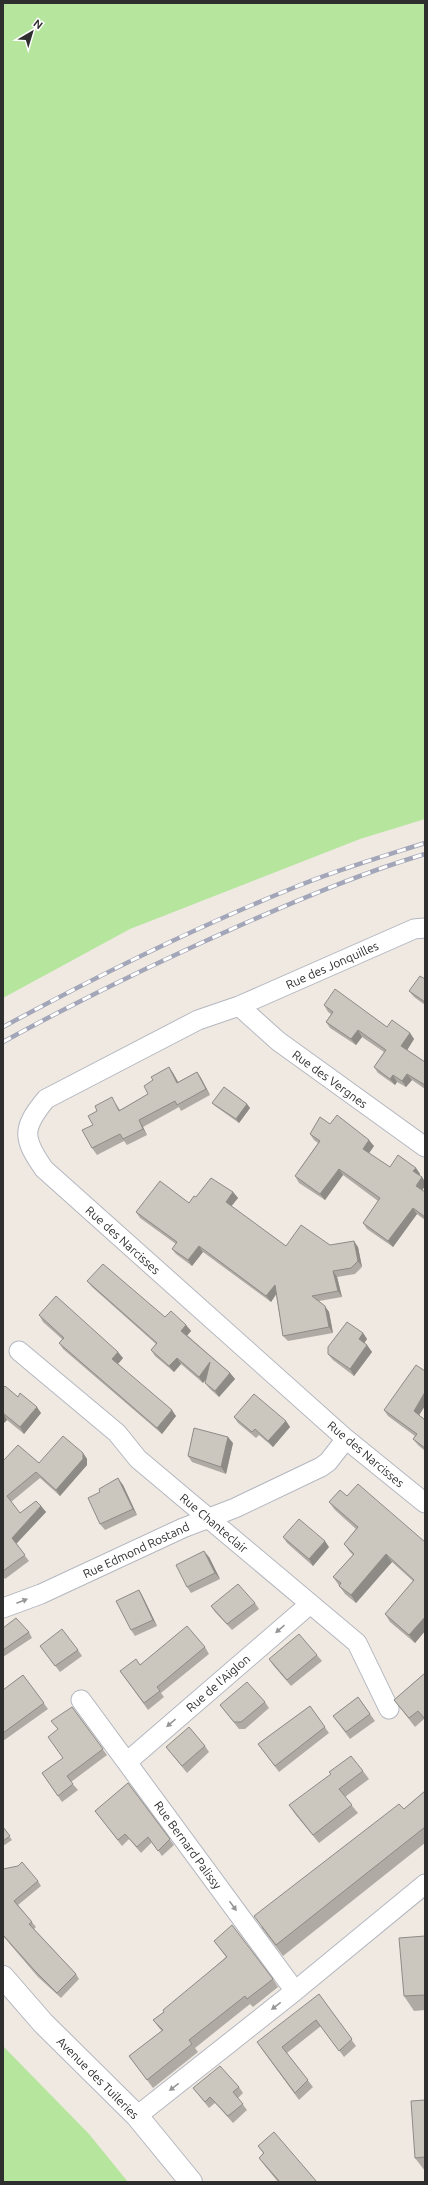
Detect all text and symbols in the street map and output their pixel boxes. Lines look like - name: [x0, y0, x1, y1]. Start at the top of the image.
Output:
- north arrow: [12, 12, 52, 52]
- text: N: [31, 17, 45, 31]
- street label: Rue des Jonquilles: [284, 939, 380, 991]
- street label: Rue des Vergnes: [290, 1048, 370, 1110]
- street label: Rue des Narcisses: [83, 1203, 163, 1277]
- street label: Rue des Narcisses: [325, 1418, 407, 1490]
- street label: Rue Chanteclair: [177, 1491, 251, 1555]
- street label: Rue Edmond Rostand: [81, 1520, 191, 1580]
- one-way arrow: [16, 1598, 28, 1604]
- one-way arrow: [275, 1625, 285, 1634]
- street label: Rue de l'Aiglon: [184, 1652, 252, 1714]
- one-way arrow: [166, 1719, 176, 1728]
- street label: Rue Bernard Palissy: [152, 1799, 224, 1892]
- one-way arrow: [229, 1901, 237, 1911]
- one-way arrow: [270, 2002, 281, 2011]
- street label: Avenue des Tuileries: [55, 2035, 141, 2121]
- one-way arrow: [168, 2083, 179, 2091]

